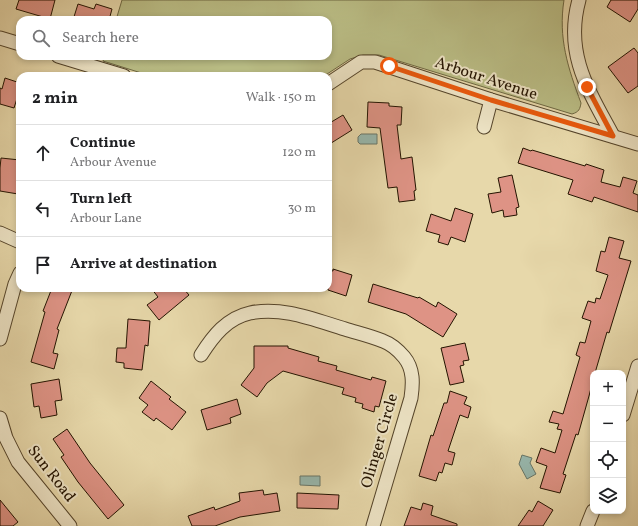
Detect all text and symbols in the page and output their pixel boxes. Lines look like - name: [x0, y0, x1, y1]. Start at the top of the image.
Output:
- search box: [16, 16, 332, 60]
- icon: search: [30, 27, 52, 49]
- text: Search here: [62, 28, 139, 49]
- street label: Arbour Avenue: [432, 52, 540, 106]
- route start: [380, 57, 398, 75]
- route end: [578, 78, 596, 96]
- text: 2 min: [32, 87, 78, 110]
- text: Walk · 150 m: [246, 89, 316, 107]
- text: Continue: [70, 133, 135, 154]
- icon: ahead: [32, 142, 54, 164]
- text: 120 m: [282, 144, 316, 162]
- text: Arbour Avenue: [70, 154, 157, 172]
- text: Turn left: [70, 189, 132, 210]
- icon: left: [32, 198, 54, 220]
- text: 30 m: [288, 200, 316, 218]
- text: Arbour Lane: [70, 210, 142, 228]
- icon: arrive: [32, 254, 54, 276]
- text: Arrive at destination: [70, 254, 217, 275]
- map controls: [590, 370, 626, 514]
- button: +: [590, 370, 626, 406]
- street label: Olinger Circle: [356, 391, 404, 491]
- button: −: [590, 406, 626, 442]
- street label: Sun Road: [22, 441, 80, 507]
- button: locate: [590, 442, 626, 478]
- button: layers: [590, 478, 626, 514]

